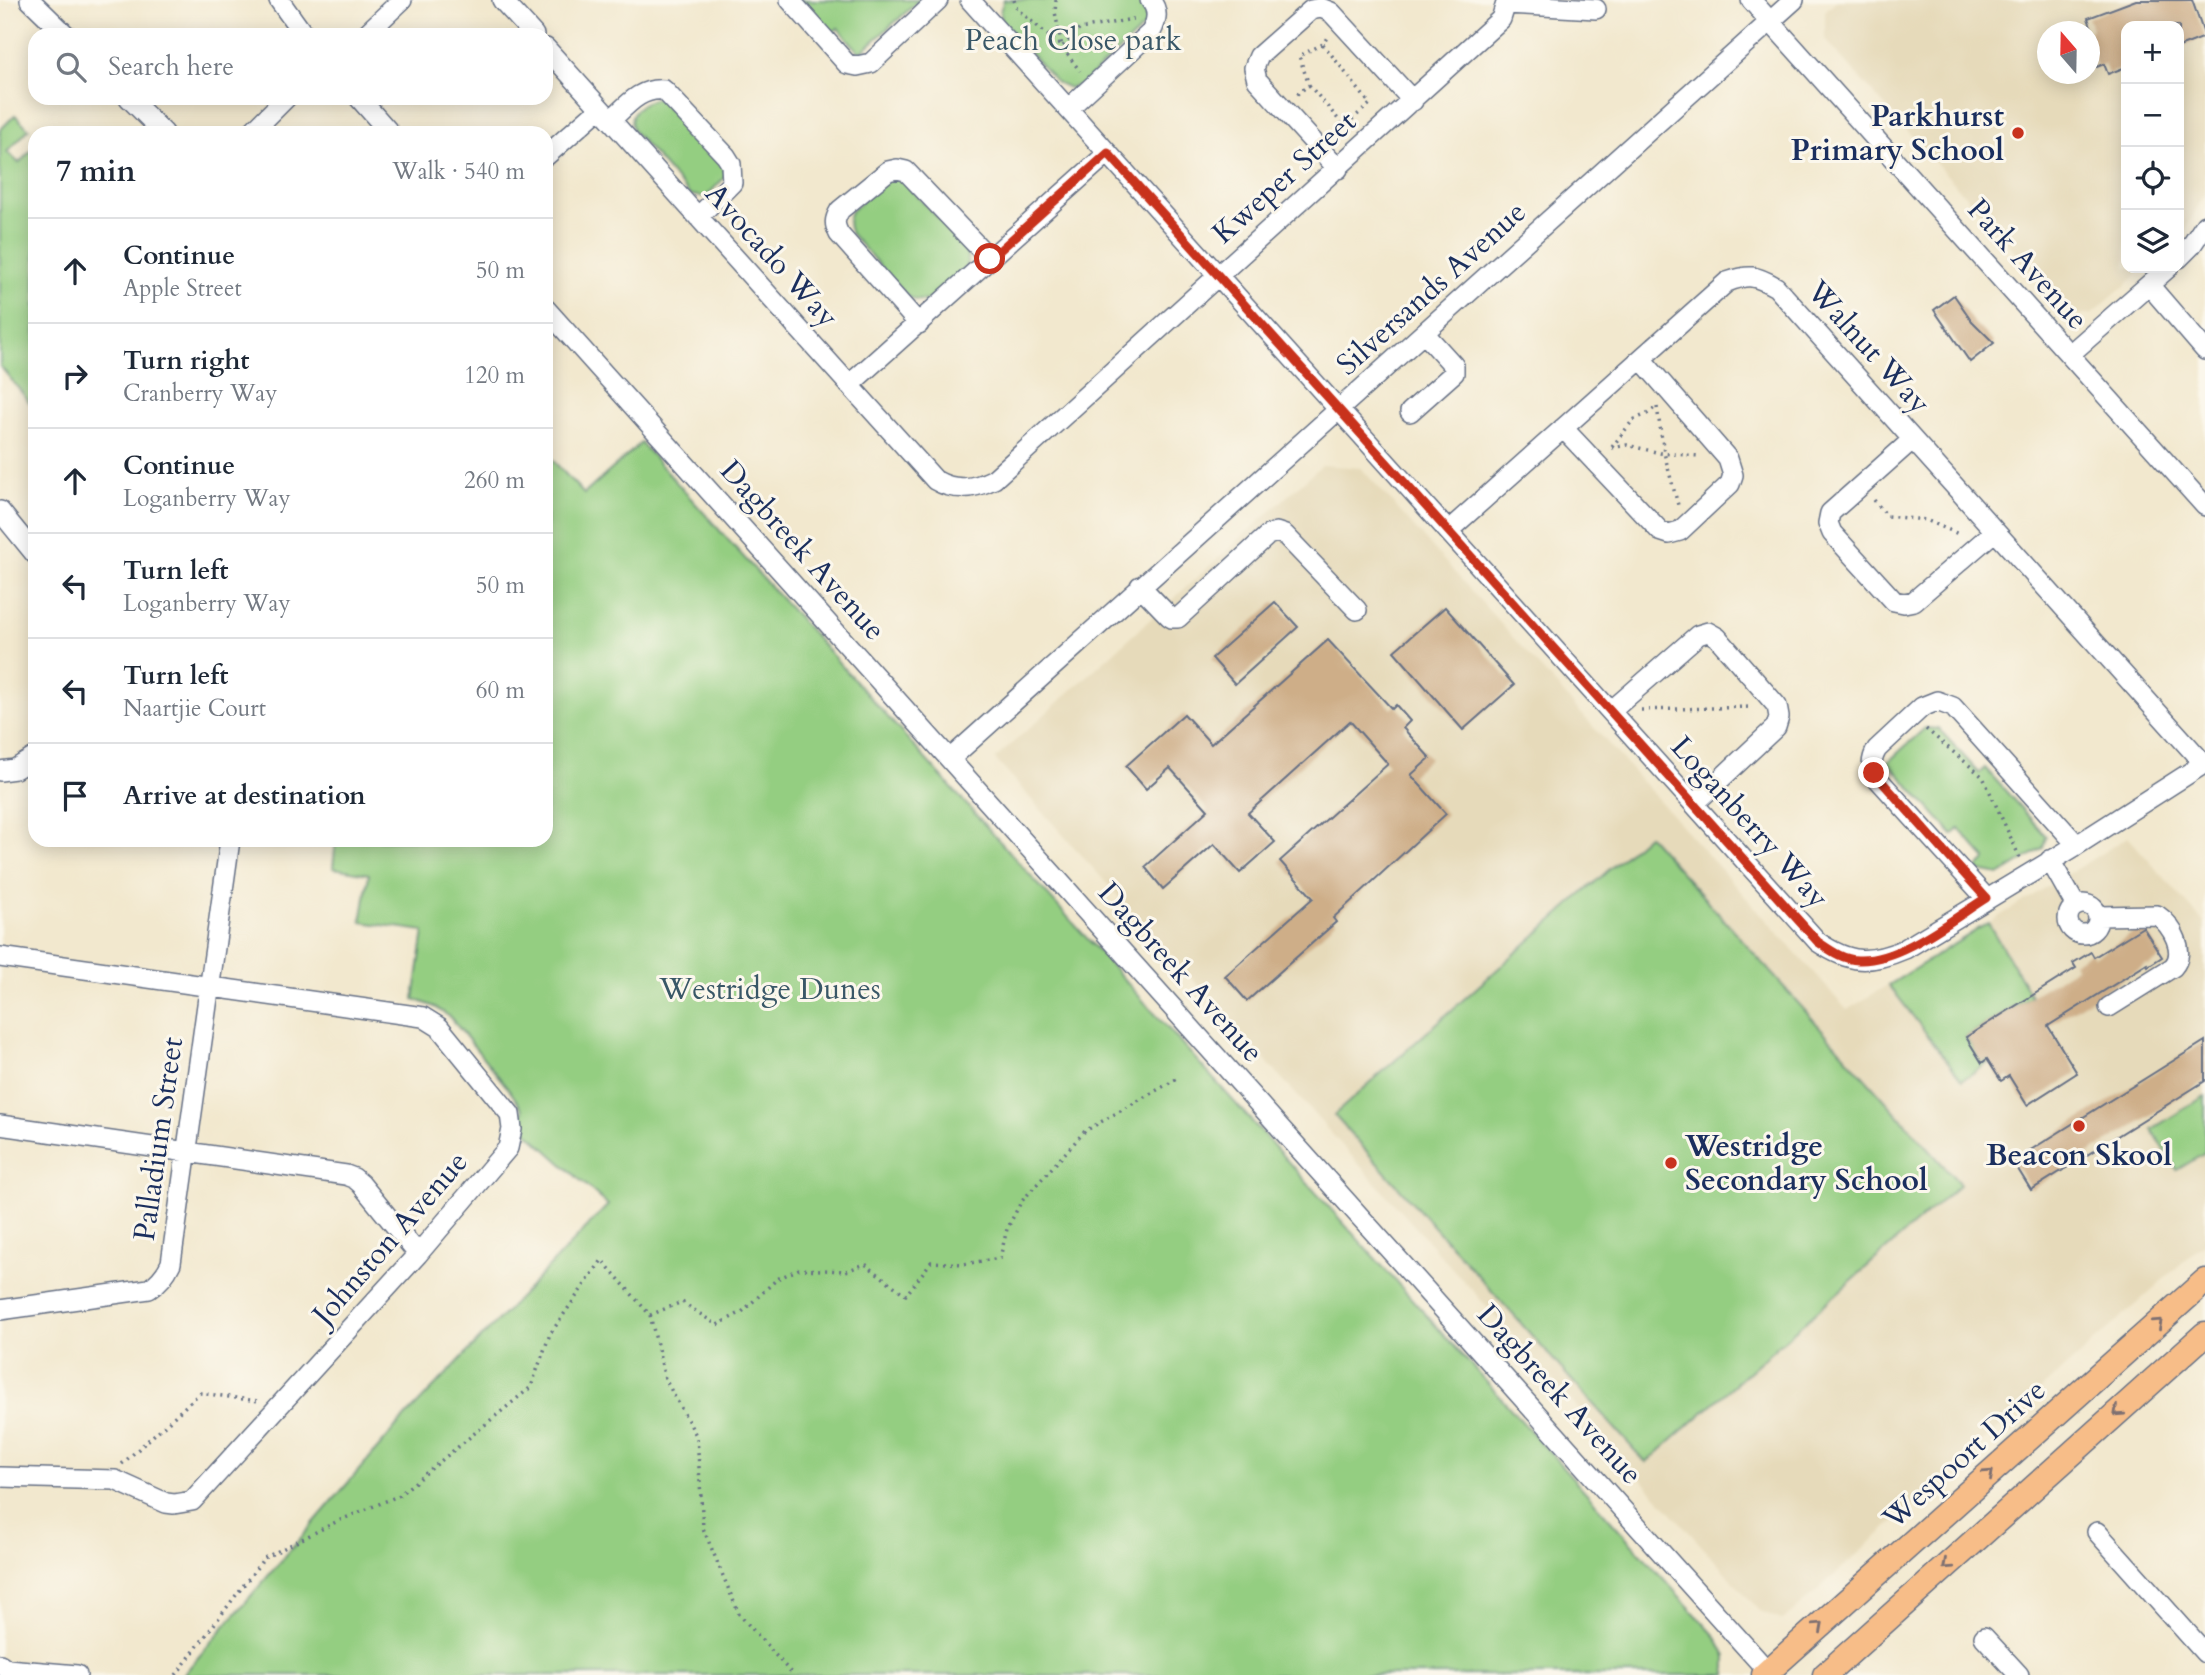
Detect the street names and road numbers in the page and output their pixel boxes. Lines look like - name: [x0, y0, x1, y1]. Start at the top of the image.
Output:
- street label: Kweper Street: [1203, 101, 1366, 253]
- street label: Avocado Way: [696, 174, 848, 337]
- street label: Park Avenue: [1958, 190, 2097, 339]
- street label: Silversands Avenue: [1328, 192, 1535, 385]
- street label: Walnut Way: [1797, 271, 1940, 423]
- street label: Dagbreek Avenue: [710, 451, 895, 649]
- street label: Loganberry Way: [1661, 727, 1838, 917]
- street label: Dagbreek Avenue: [1088, 873, 1273, 1071]
- street label: Palladium Street: [124, 1034, 193, 1244]
- street label: Johnston Avenue: [301, 1143, 477, 1337]
- street label: Dagbreek Avenue: [1467, 1295, 1652, 1493]
- street label: Wespoort Drive: [1873, 1370, 2055, 1539]

